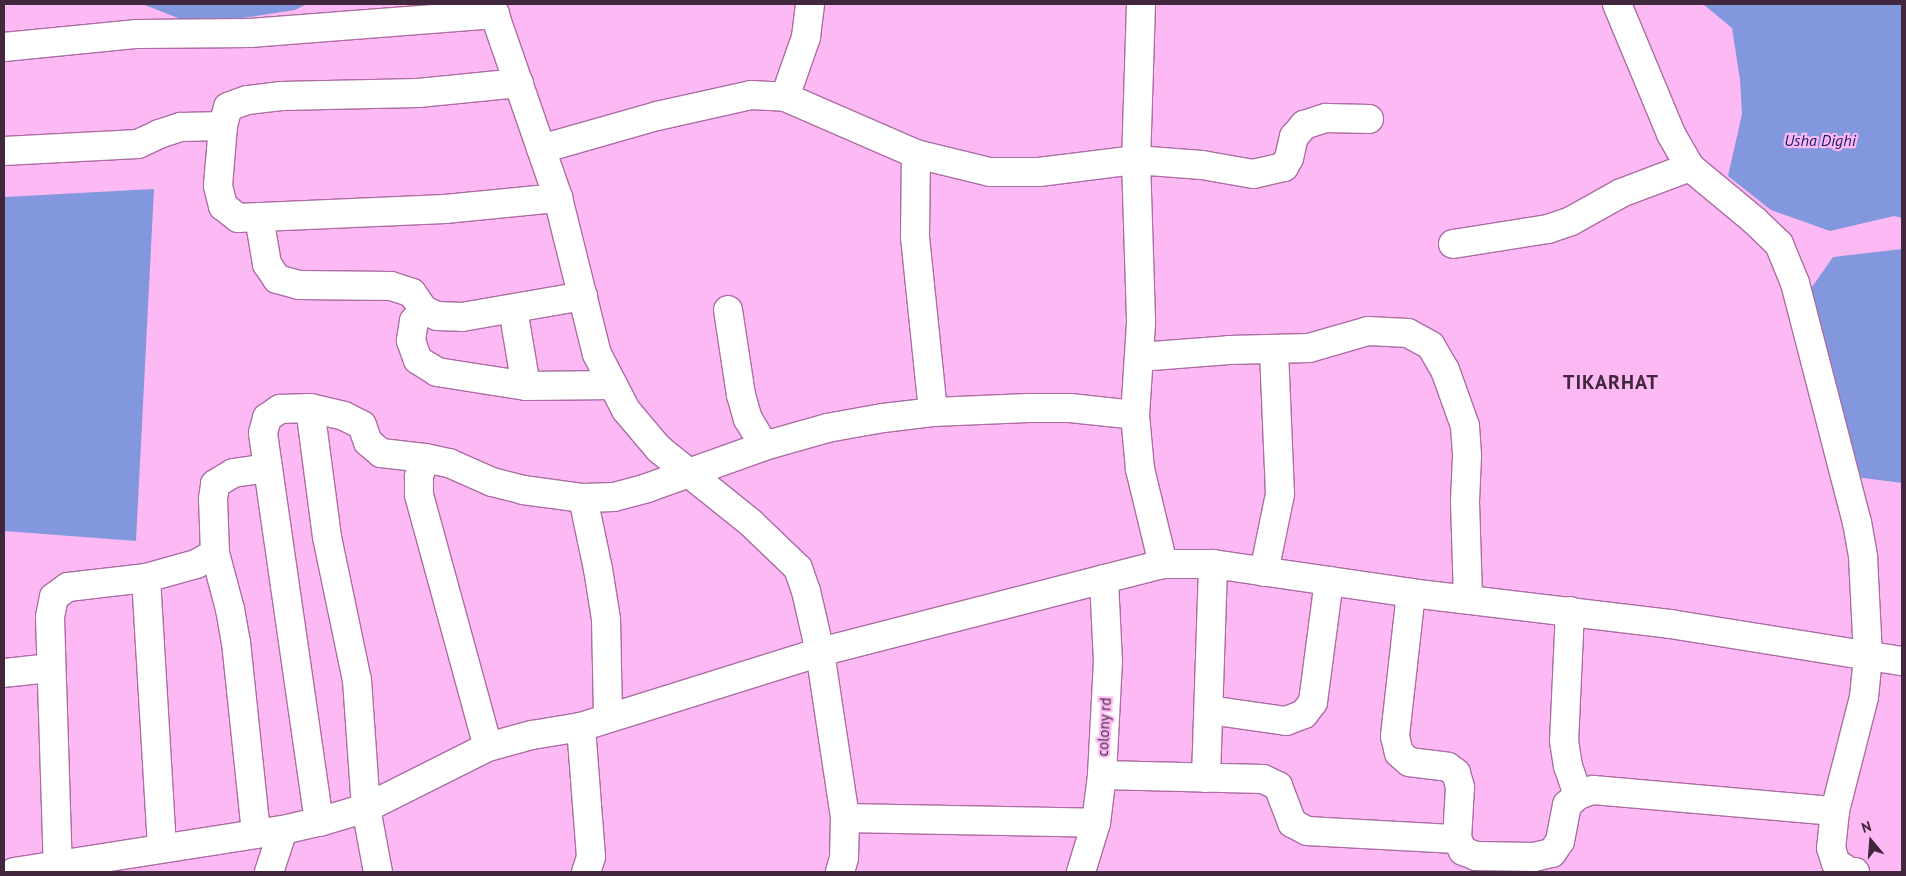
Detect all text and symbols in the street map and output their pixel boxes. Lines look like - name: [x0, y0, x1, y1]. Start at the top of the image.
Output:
- water label: Usha Dighi: [1784, 130, 1856, 150]
- district label: TIKARHAT: [1562, 370, 1660, 394]
- street label: colony rd: [1093, 697, 1115, 757]
- north arrow: [1846, 816, 1896, 866]
- text: N: [1859, 817, 1874, 837]

